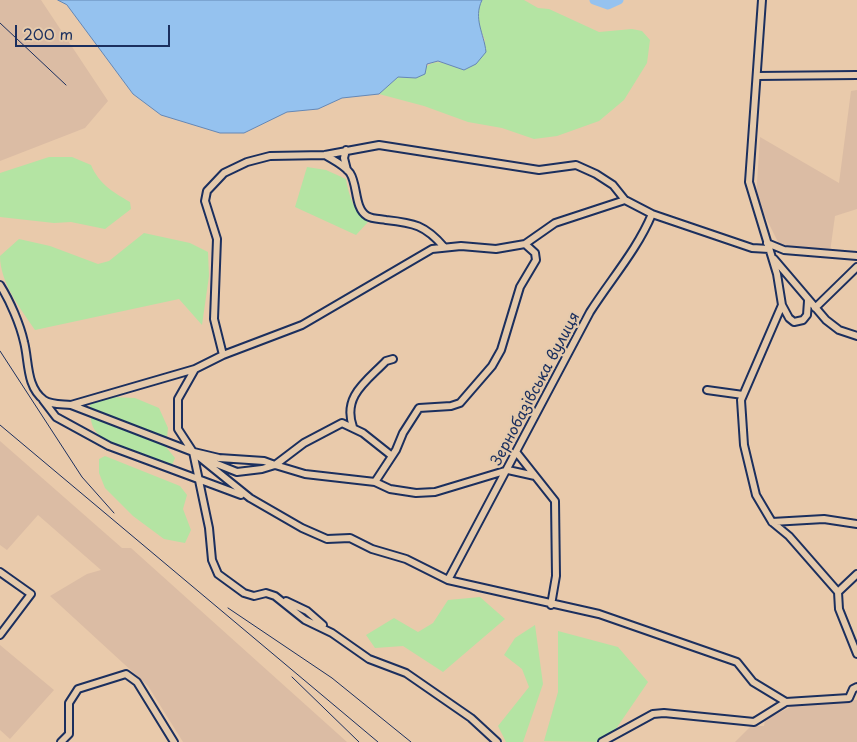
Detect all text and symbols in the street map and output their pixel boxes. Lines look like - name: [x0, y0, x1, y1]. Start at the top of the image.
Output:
- scale bar: [18, 15, 172, 47]
- text: 200 m: [23, 22, 73, 45]
- street label: Зернобазівська вулиця: [488, 309, 584, 469]

